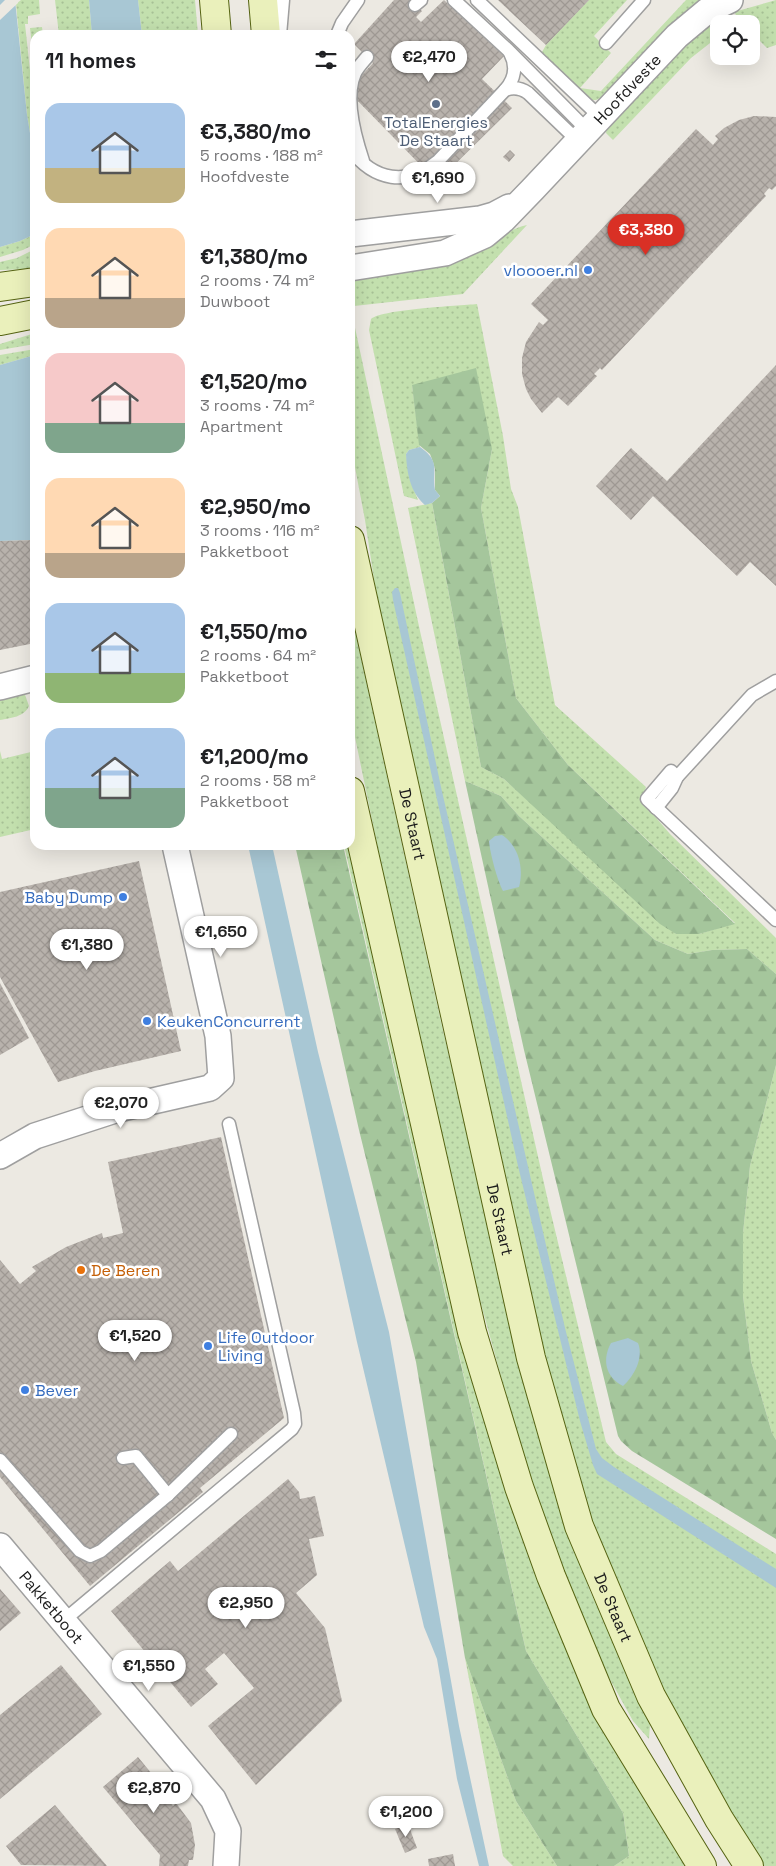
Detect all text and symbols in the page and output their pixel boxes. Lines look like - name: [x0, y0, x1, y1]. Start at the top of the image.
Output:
- map controls: [710, 15, 760, 65]
- button: locate: [710, 15, 760, 65]
- pin: €2,470: [388, 41, 470, 83]
- icon: filters: [312, 46, 340, 74]
- text: €2,470: [402, 46, 456, 67]
- text: 11 homes: [45, 47, 136, 74]
- street label: Hoofdveste: [589, 49, 666, 129]
- marker: TotalEnergies De Staart: [430, 98, 442, 110]
- place label: TotalEnergies De Staart: [384, 112, 488, 151]
- text: €3,380/mo: [200, 118, 311, 145]
- icon: home: [85, 123, 145, 183]
- text: 5 rooms · 188 m²: [200, 145, 323, 166]
- pin: €1,690: [397, 162, 479, 204]
- text: Hoofdveste: [200, 166, 290, 187]
- text: €1,690: [412, 167, 464, 188]
- pin: €3,380: [605, 214, 687, 256]
- text: €3,380: [619, 219, 673, 240]
- text: €1,380/mo: [200, 243, 308, 270]
- icon: home: [85, 248, 145, 308]
- place label: vloooer.nl: [504, 260, 578, 281]
- marker: vloooer.nl: [582, 264, 594, 276]
- text: 2 rooms · 74 m²: [200, 270, 315, 291]
- text: Duwboot: [200, 291, 270, 312]
- text: €1,520/mo: [200, 368, 307, 395]
- icon: home: [85, 373, 145, 433]
- text: 3 rooms · 74 m²: [200, 395, 315, 416]
- text: Apartment: [200, 416, 283, 437]
- text: €2,950/mo: [200, 493, 311, 520]
- icon: home: [85, 498, 145, 558]
- text: 3 rooms · 116 m²: [200, 520, 320, 541]
- text: Pakketboot: [200, 541, 289, 562]
- text: €1,550/mo: [200, 618, 308, 645]
- icon: home: [85, 623, 145, 683]
- text: 2 rooms · 64 m²: [200, 645, 316, 666]
- text: Pakketboot: [200, 666, 289, 687]
- text: €1,200/mo: [200, 743, 309, 770]
- icon: home: [85, 748, 145, 808]
- text: 2 rooms · 58 m²: [200, 770, 316, 791]
- street label: De Staart: [395, 786, 431, 862]
- text: Pakketboot: [200, 791, 289, 812]
- place label: Baby Dump: [25, 887, 113, 908]
- marker: Baby Dump: [117, 891, 129, 903]
- pin: €1,650: [180, 916, 262, 958]
- text: €1,650: [195, 921, 247, 942]
- pin: €1,380: [46, 928, 128, 971]
- text: €1,380: [61, 934, 113, 955]
- place label: KeukenConcurrent: [157, 1011, 301, 1032]
- marker: KeukenConcurrent: [141, 1015, 153, 1027]
- pin: €2,070: [80, 1086, 162, 1129]
- text: €2,070: [94, 1092, 148, 1113]
- street label: De Staart: [482, 1182, 519, 1258]
- place label: De Beren: [91, 1260, 160, 1281]
- marker: De Beren: [75, 1264, 87, 1276]
- pin: €1,520: [94, 1320, 176, 1362]
- text: €1,520: [109, 1325, 161, 1346]
- place label: Life Outdoor Living: [218, 1327, 315, 1366]
- marker: Life Outdoor Living: [202, 1340, 214, 1352]
- place label: Bever: [35, 1380, 79, 1401]
- marker: Bever: [19, 1384, 31, 1396]
- street label: Pakketboot: [15, 1566, 88, 1648]
- street label: De Staart: [590, 1570, 637, 1645]
- pin: €2,950: [205, 1586, 287, 1629]
- text: €2,950: [219, 1592, 273, 1613]
- pin: €1,550: [108, 1650, 190, 1692]
- text: €1,550: [123, 1655, 175, 1676]
- pin: €2,870: [113, 1772, 195, 1814]
- text: €2,870: [127, 1777, 181, 1798]
- pin: €1,200: [365, 1796, 447, 1838]
- text: €1,200: [379, 1801, 433, 1822]

